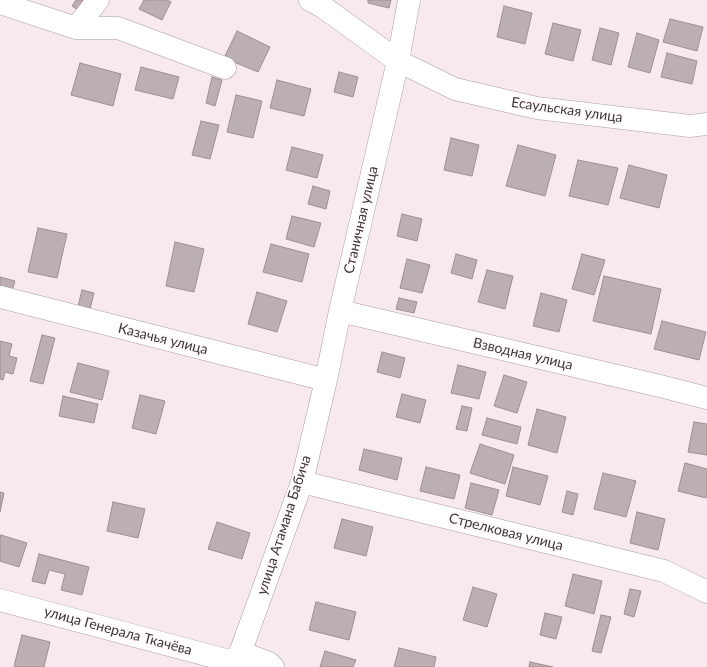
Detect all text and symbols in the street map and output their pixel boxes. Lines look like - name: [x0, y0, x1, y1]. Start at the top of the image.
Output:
- street label: Есаульская улица: [510, 94, 624, 126]
- street label: Станичная улица: [340, 165, 382, 275]
- street label: Казачья улица: [116, 320, 210, 358]
- street label: Взводная улица: [471, 334, 575, 374]
- street label: улица Атамана Бабича: [253, 453, 315, 597]
- street label: Стрелковая улица: [447, 510, 565, 554]
- street label: улица Генерала Ткачёва: [42, 603, 194, 659]

